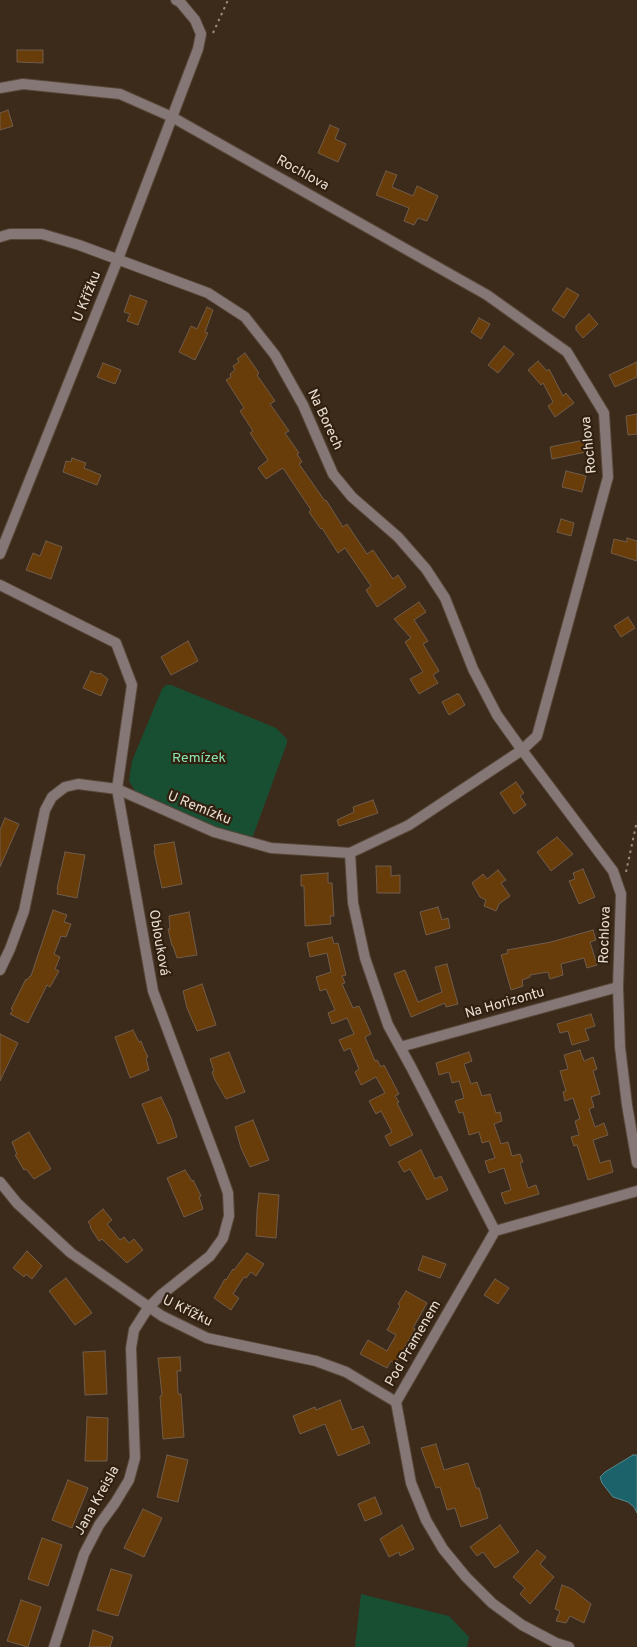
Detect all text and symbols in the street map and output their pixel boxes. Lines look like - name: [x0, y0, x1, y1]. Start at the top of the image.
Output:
- street label: Rochlova: [273, 153, 331, 195]
- street label: U Křížku: [70, 269, 106, 325]
- street label: Na Borech: [303, 387, 345, 453]
- street label: Rochlova: [579, 416, 601, 474]
- park label: Remízek: [172, 751, 226, 767]
- street label: U Remízku: [165, 789, 233, 829]
- street label: Rochlova: [597, 906, 615, 964]
- street label: Oblouková: [144, 909, 172, 977]
- street label: Na Horizontu: [463, 985, 547, 1023]
- street label: U Křížku: [159, 1293, 215, 1331]
- street label: Pod Pramenem: [382, 1298, 446, 1390]
- street label: Jana Kreisla: [72, 1463, 124, 1539]

